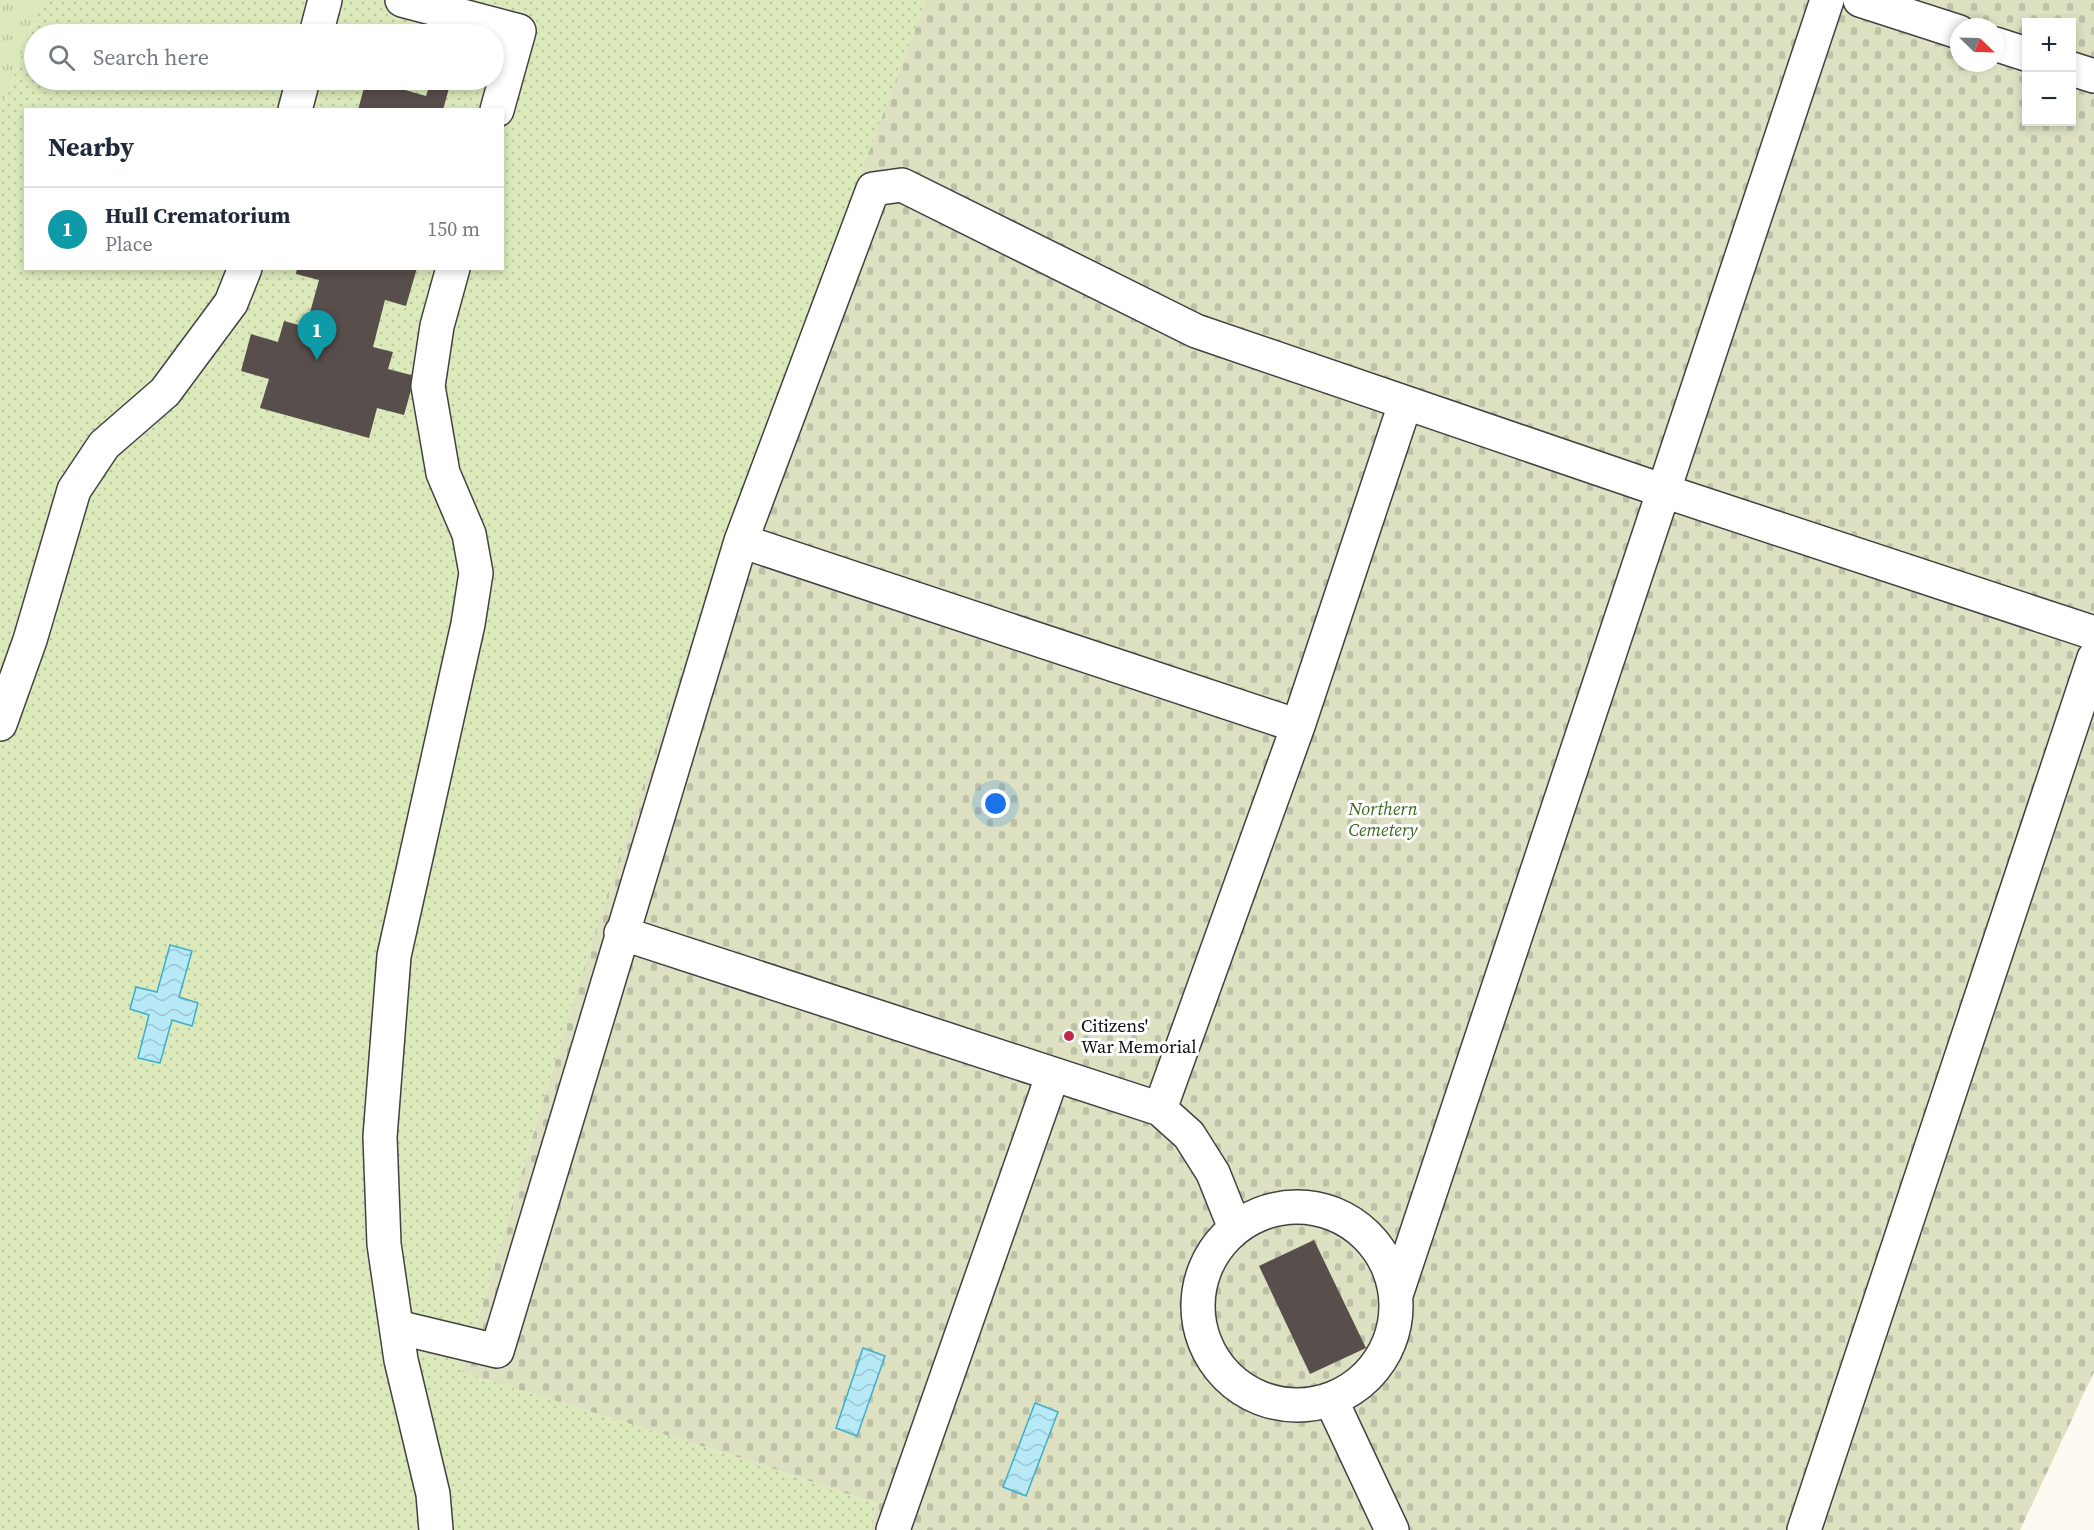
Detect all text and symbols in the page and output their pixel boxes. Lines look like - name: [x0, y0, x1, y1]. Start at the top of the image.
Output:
- north arrow: [1950, 18, 2004, 72]
- map controls: [2022, 18, 2076, 126]
- button: +: [2022, 18, 2076, 72]
- search box: [24, 24, 504, 90]
- icon: search: [45, 41, 78, 74]
- text: Search here: [93, 42, 209, 72]
- button: −: [2022, 72, 2076, 126]
- text: Nearby: [48, 129, 134, 165]
- text: Hull Crematorium: [105, 200, 291, 230]
- text: 1: [62, 215, 73, 243]
- text: 150 m: [427, 215, 480, 243]
- text: Place: [105, 230, 153, 258]
- pin: 1: [298, 310, 336, 360]
- your location: [981, 789, 1010, 818]
- park label: Northern Cemetery: [1347, 796, 1418, 842]
- place label: Citizens' War Memorial: [1081, 1013, 1197, 1059]
- marker: Citizens' War Memorial: [1062, 1029, 1076, 1043]

